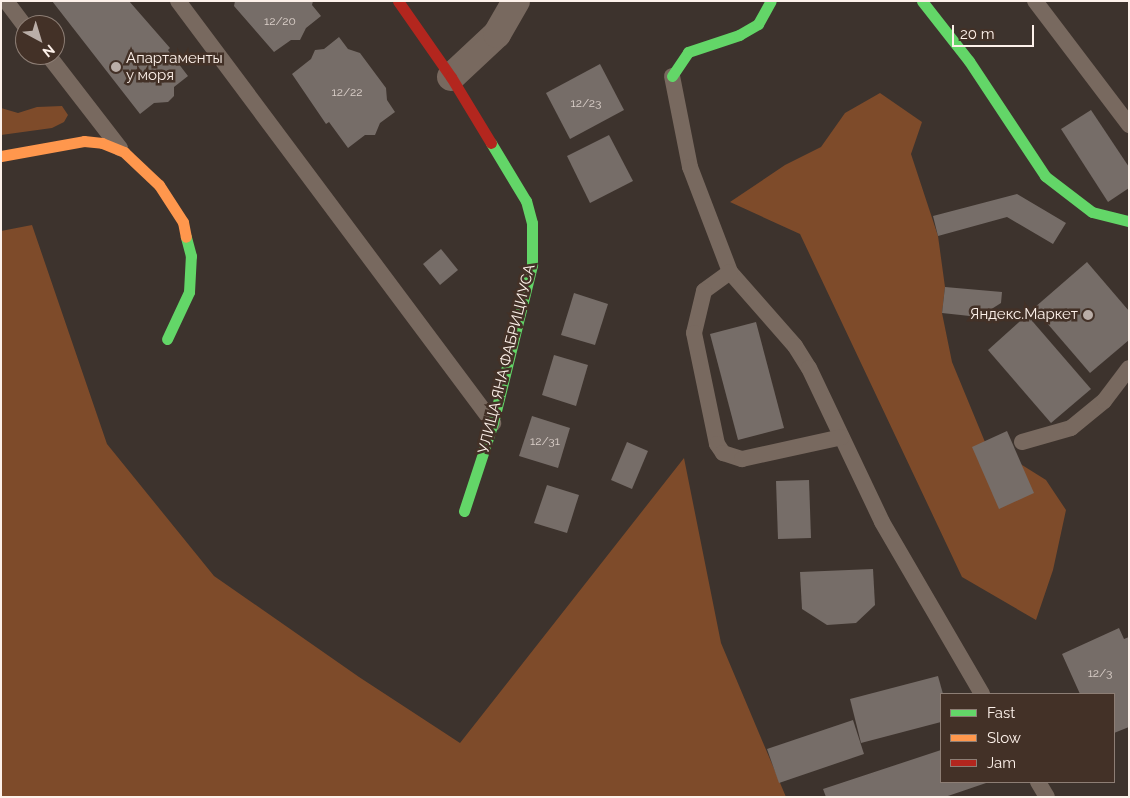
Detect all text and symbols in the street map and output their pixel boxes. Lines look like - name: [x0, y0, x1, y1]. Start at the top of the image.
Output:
- north arrow: [15, 15, 65, 65]
- house number: 12/20: [264, 15, 296, 29]
- scale bar: [955, 15, 1038, 47]
- text: 20 m: [960, 25, 995, 43]
- text: N: [40, 41, 58, 60]
- place label: Апартаменты у моря: [126, 49, 223, 84]
- marker: Апартаменты у моря: [110, 61, 122, 73]
- house number: 12/22: [332, 86, 362, 100]
- house number: 12/23: [570, 97, 602, 111]
- street label: УЛИЦА ЯНА ФАБРИЦИУСА: [475, 262, 539, 456]
- place label: Яндекс.Маркет: [970, 306, 1078, 324]
- marker: Яндекс.Маркет: [1082, 309, 1094, 321]
- house number: 12/31: [530, 435, 560, 449]
- house number: 12/3: [1088, 667, 1112, 681]
- legend: [940, 693, 1115, 783]
- text: Fast: [987, 704, 1015, 722]
- text: Slow: [987, 729, 1021, 747]
- text: Jam: [987, 754, 1016, 772]

